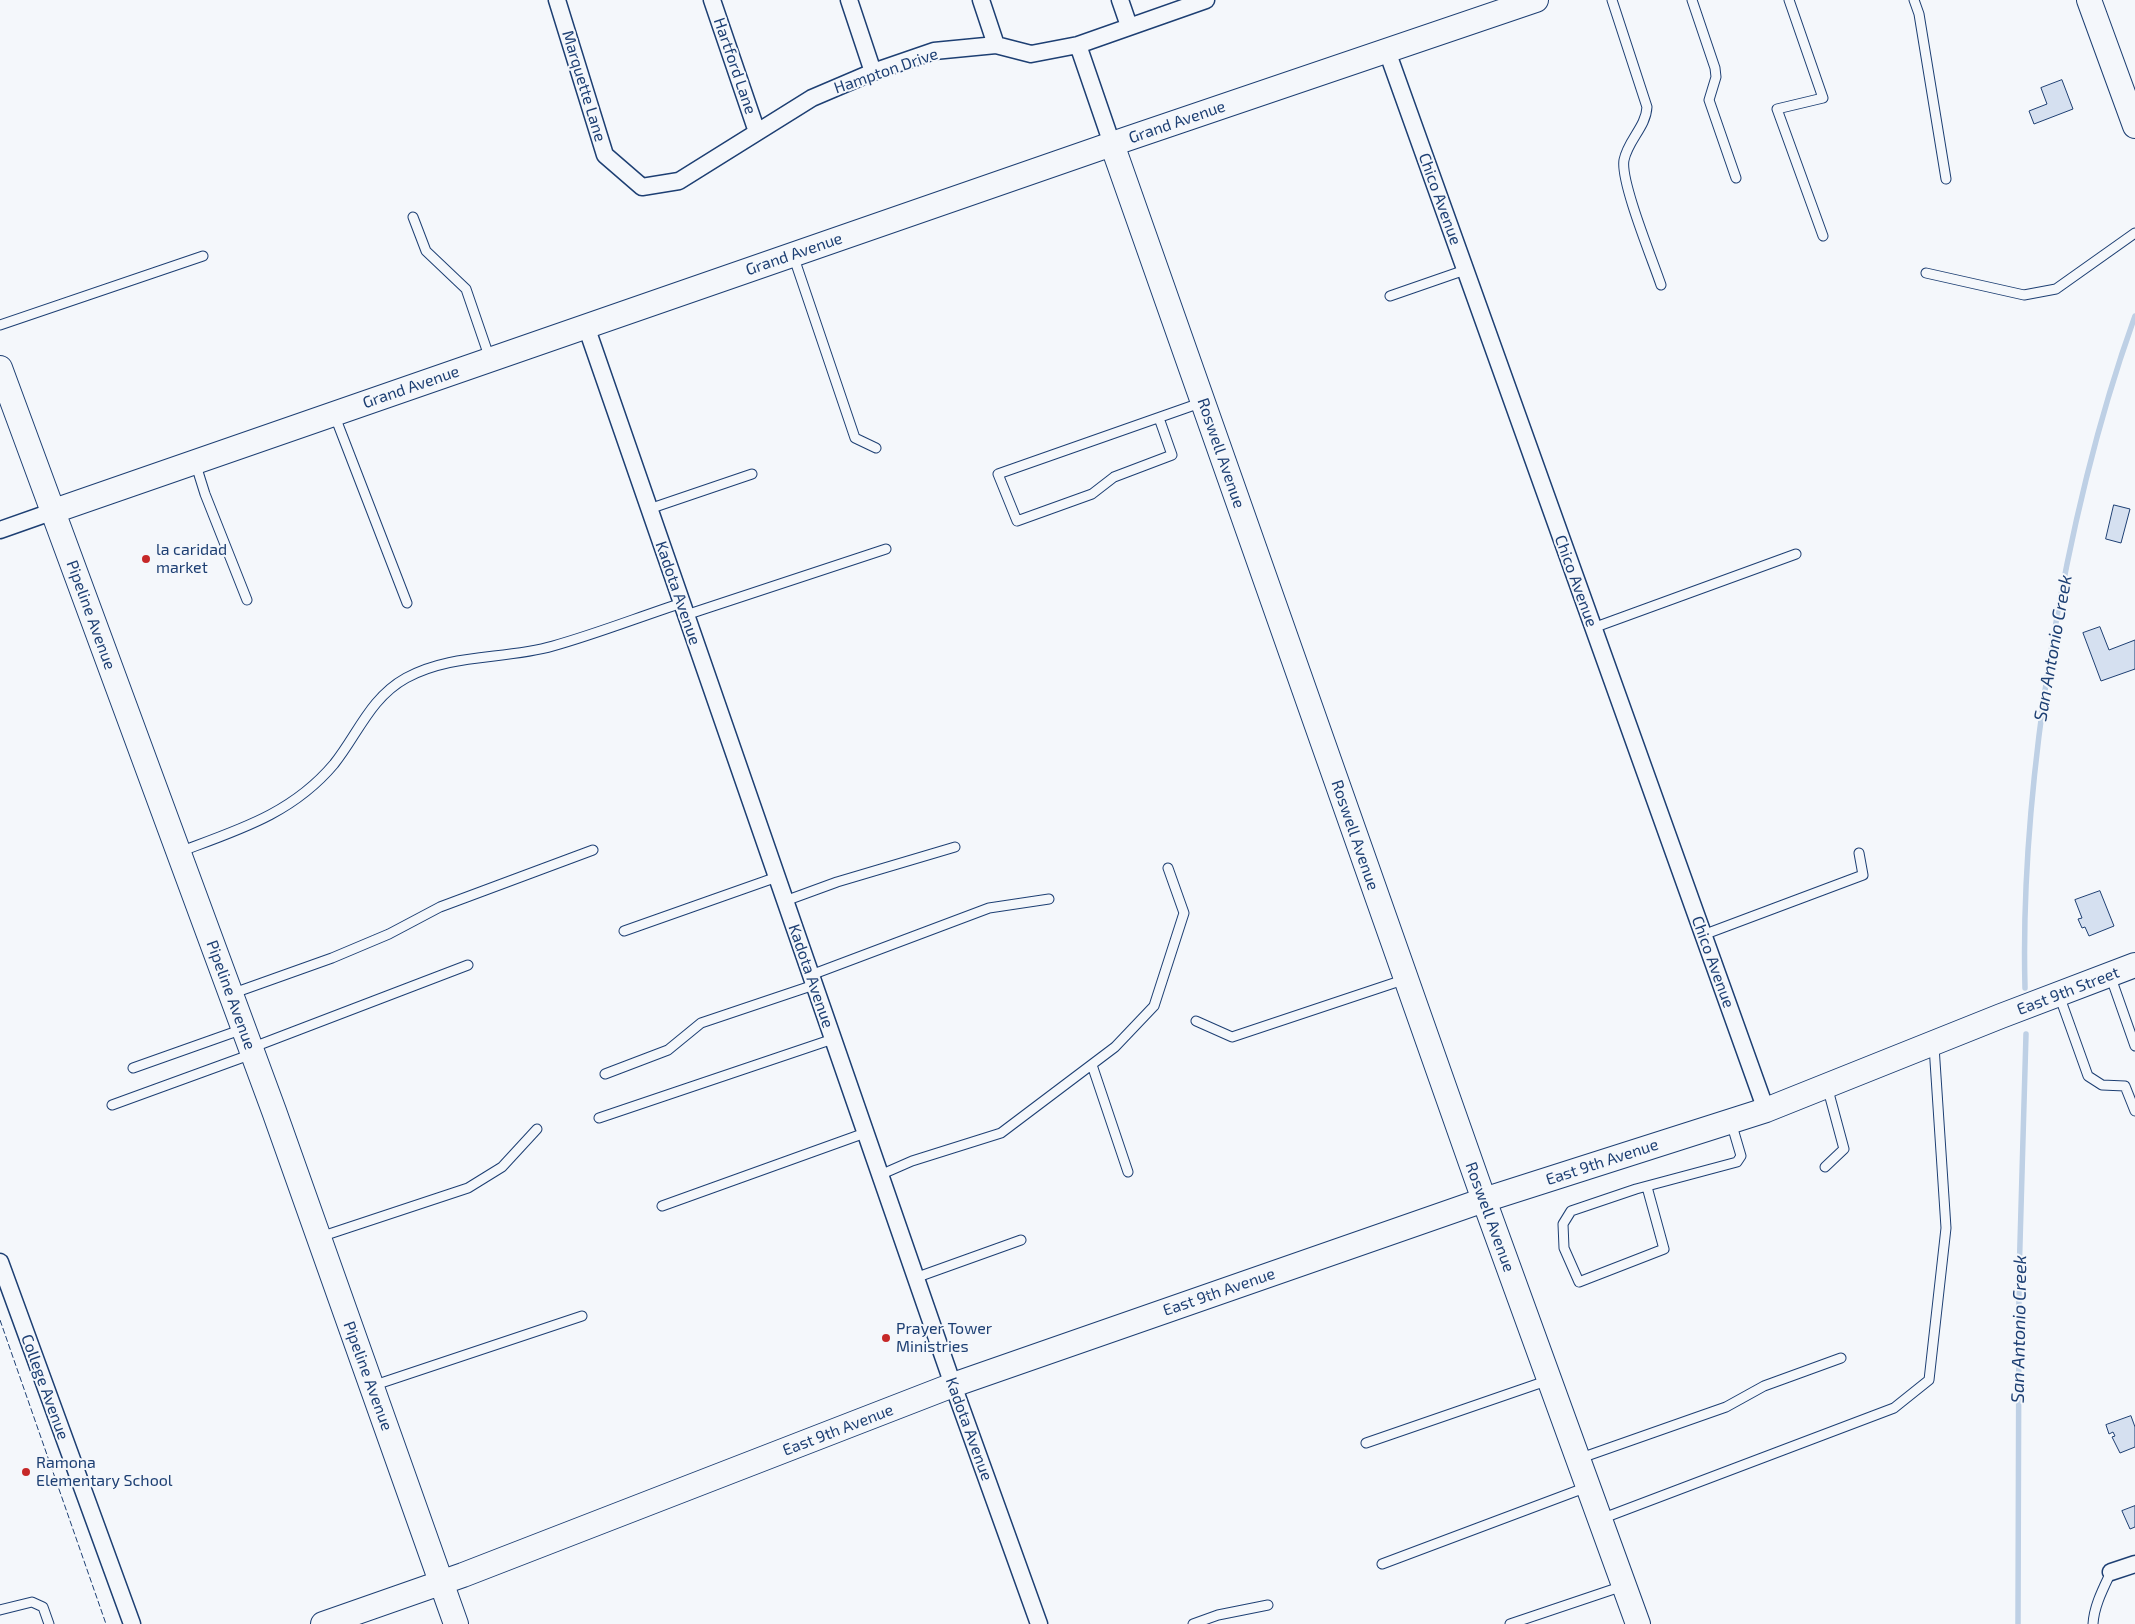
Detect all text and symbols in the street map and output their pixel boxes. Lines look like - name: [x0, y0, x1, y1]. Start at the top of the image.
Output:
- street label: Hartford Lane: [709, 15, 761, 117]
- street label: Marquette Lane: [558, 28, 610, 144]
- street label: Hampton Drive: [831, 44, 941, 98]
- street label: Grand Avenue: [1126, 96, 1228, 148]
- street label: Chico Avenue: [1415, 150, 1465, 248]
- street label: Grand Avenue: [743, 228, 845, 280]
- street label: Grand Avenue: [360, 361, 462, 413]
- street label: Roswell Avenue: [1193, 395, 1249, 511]
- street label: Chico Avenue: [1551, 532, 1601, 630]
- street label: Kadota Avenue: [651, 539, 705, 647]
- place label: la caridad market: [156, 540, 227, 578]
- marker: la caridad market: [140, 553, 152, 565]
- street label: Pipeline Avenue: [62, 558, 120, 672]
- water label: San Antonio Creek: [2029, 573, 2077, 723]
- street label: Roswell Avenue: [1327, 777, 1383, 893]
- street label: Chico Avenue: [1688, 913, 1738, 1011]
- street label: Kadota Avenue: [784, 922, 838, 1030]
- street label: Pipeline Avenue: [202, 938, 260, 1052]
- street label: East 9th Street: [2014, 963, 2122, 1019]
- street label: East 9th Avenue: [1543, 1135, 1661, 1189]
- street label: Roswell Avenue: [1461, 1159, 1519, 1275]
- water label: San Antonio Creek: [2007, 1255, 2031, 1403]
- street label: East 9th Avenue: [1160, 1264, 1278, 1320]
- street label: Pipeline Avenue: [339, 1319, 397, 1433]
- place label: Prayer Tower Ministries: [896, 1319, 992, 1357]
- street label: College Avenue: [17, 1332, 73, 1442]
- marker: Prayer Tower Ministries: [880, 1332, 892, 1344]
- street label: Kadota Avenue: [941, 1375, 997, 1483]
- street label: East 9th Avenue: [780, 1400, 896, 1460]
- place label: Ramona Elementary School: [36, 1453, 173, 1491]
- marker: Ramona Elementary School: [20, 1466, 32, 1478]

